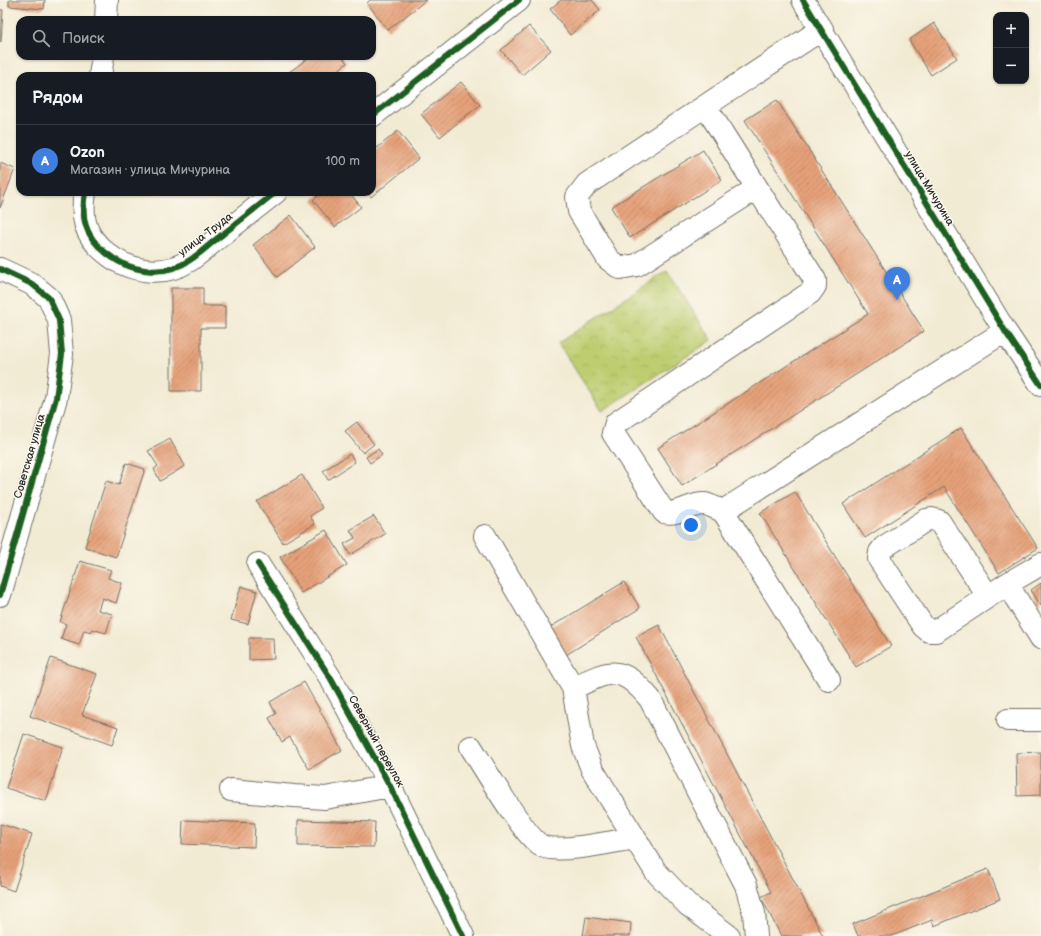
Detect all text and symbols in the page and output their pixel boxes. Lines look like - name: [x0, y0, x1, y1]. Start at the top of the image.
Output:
- map controls: [993, 12, 1029, 84]
- button: +: [993, 12, 1029, 48]
- search box: [16, 16, 376, 60]
- icon: search: [30, 27, 52, 49]
- text: Поиск: [62, 29, 105, 48]
- button: −: [993, 48, 1029, 84]
- text: Рядом: [32, 88, 83, 108]
- text: Ozon: [70, 143, 105, 162]
- street label: улица Мичурина: [902, 149, 957, 228]
- text: A: [41, 153, 49, 169]
- text: 100 m: [325, 153, 360, 169]
- text: Магазин · улица Мичурина: [70, 162, 230, 178]
- street label: улица Труда: [176, 210, 235, 259]
- pin: A: [884, 267, 910, 300]
- street label: Советская улица: [11, 412, 48, 500]
- your location: [681, 515, 701, 535]
- street label: Северный переулок: [346, 693, 407, 789]

